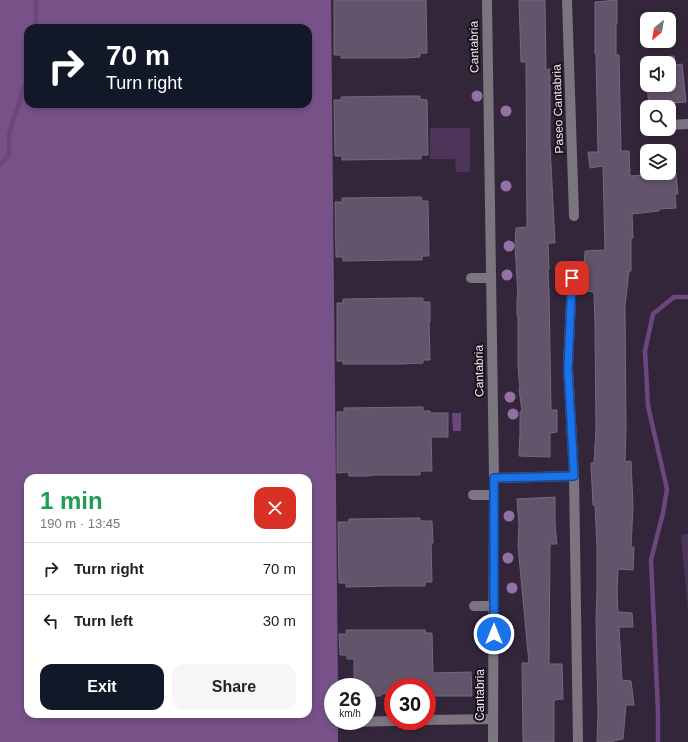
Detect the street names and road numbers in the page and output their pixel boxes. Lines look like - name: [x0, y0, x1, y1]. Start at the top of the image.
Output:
- street label: Cantabria: [467, 21, 481, 73]
- street label: Paseo Cantabria: [549, 64, 567, 154]
- street label: Cantabria: [472, 345, 486, 397]
- street label: Cantabria: [473, 669, 487, 721]

